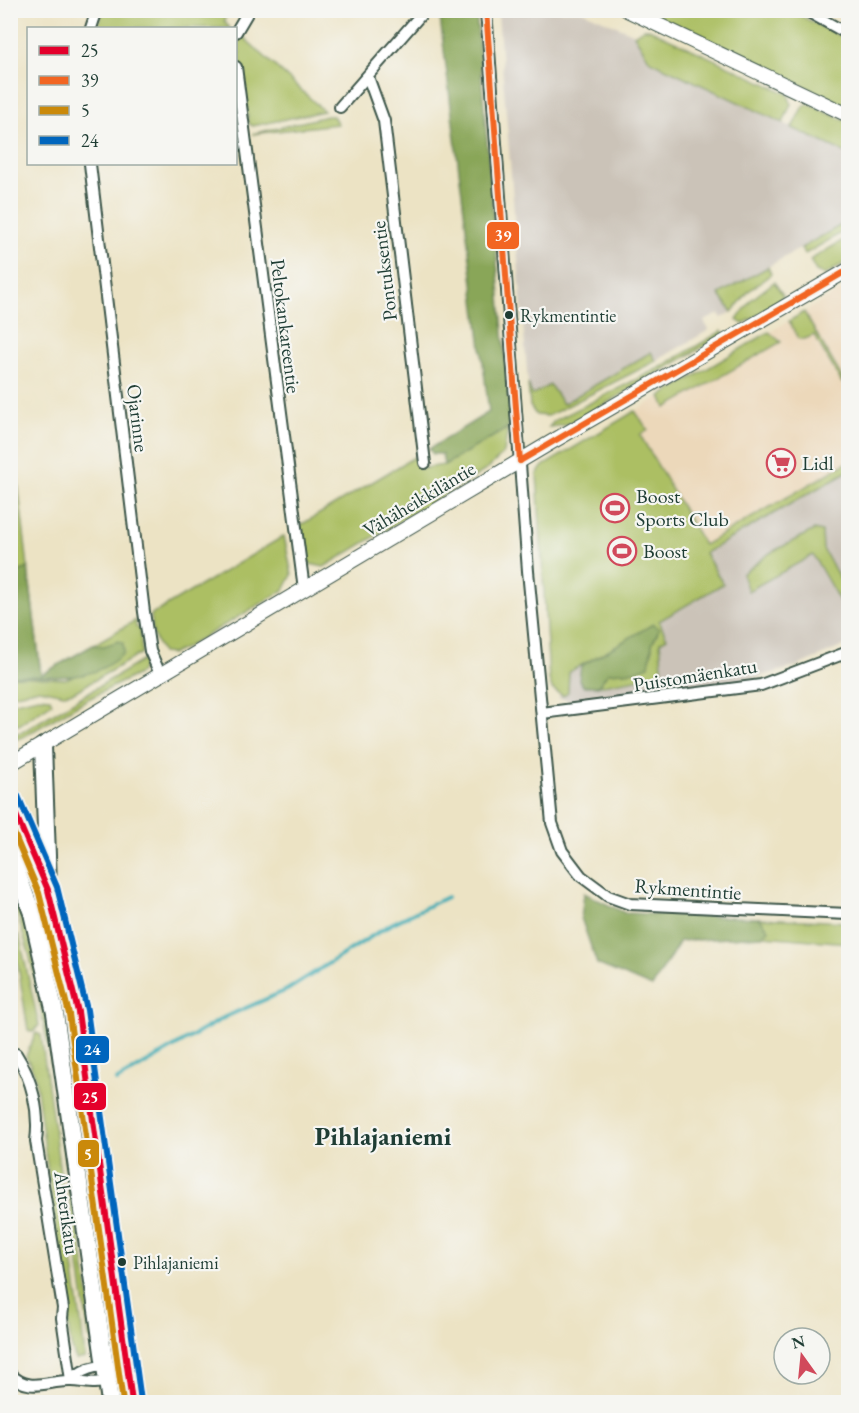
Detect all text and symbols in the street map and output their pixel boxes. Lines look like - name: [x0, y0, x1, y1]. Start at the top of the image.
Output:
- legend: [27, 27, 237, 165]
- text: 25: [81, 39, 98, 62]
- text: 39: [81, 69, 99, 92]
- text: 5: [81, 99, 90, 122]
- text: 24: [81, 129, 99, 152]
- street label: Pontuksentie: [365, 219, 403, 322]
- line badge: 39: [486, 221, 520, 250]
- text: 39: [495, 225, 512, 246]
- street label: Peltokankareentie: [265, 257, 307, 395]
- place label: Rykmentintie: [520, 304, 616, 327]
- marker: Rykmentintie: [503, 309, 515, 321]
- street label: Ojarinne: [121, 383, 155, 454]
- supermarket icon: Lidl: [765, 447, 797, 479]
- place label: Lidl: [802, 450, 834, 476]
- street label: Vähäheikkiläntie: [358, 455, 480, 543]
- place label: Boost Sports Club: [636, 483, 729, 532]
- sports icon: Boost Sports Club: [599, 492, 631, 524]
- sports icon: Boost: [606, 535, 638, 567]
- place label: Boost: [643, 538, 688, 564]
- street label: Puistomäenkatu: [631, 652, 759, 698]
- street label: Rykmentintie: [634, 872, 742, 906]
- line badge: 24: [75, 1035, 110, 1064]
- text: 24: [84, 1039, 101, 1060]
- line badge: 25: [73, 1082, 107, 1111]
- text: 25: [82, 1087, 98, 1108]
- district label: Pihlajaniemi: [315, 1119, 452, 1153]
- line badge: 5: [77, 1139, 100, 1168]
- text: 5: [84, 1144, 92, 1165]
- street label: Ahterikatu: [48, 1169, 86, 1257]
- place label: Pihlajaniemi: [133, 1251, 219, 1274]
- marker: Pihlajaniemi: [116, 1256, 128, 1268]
- north arrow: [772, 1326, 832, 1386]
- text: N: [789, 1330, 807, 1354]

